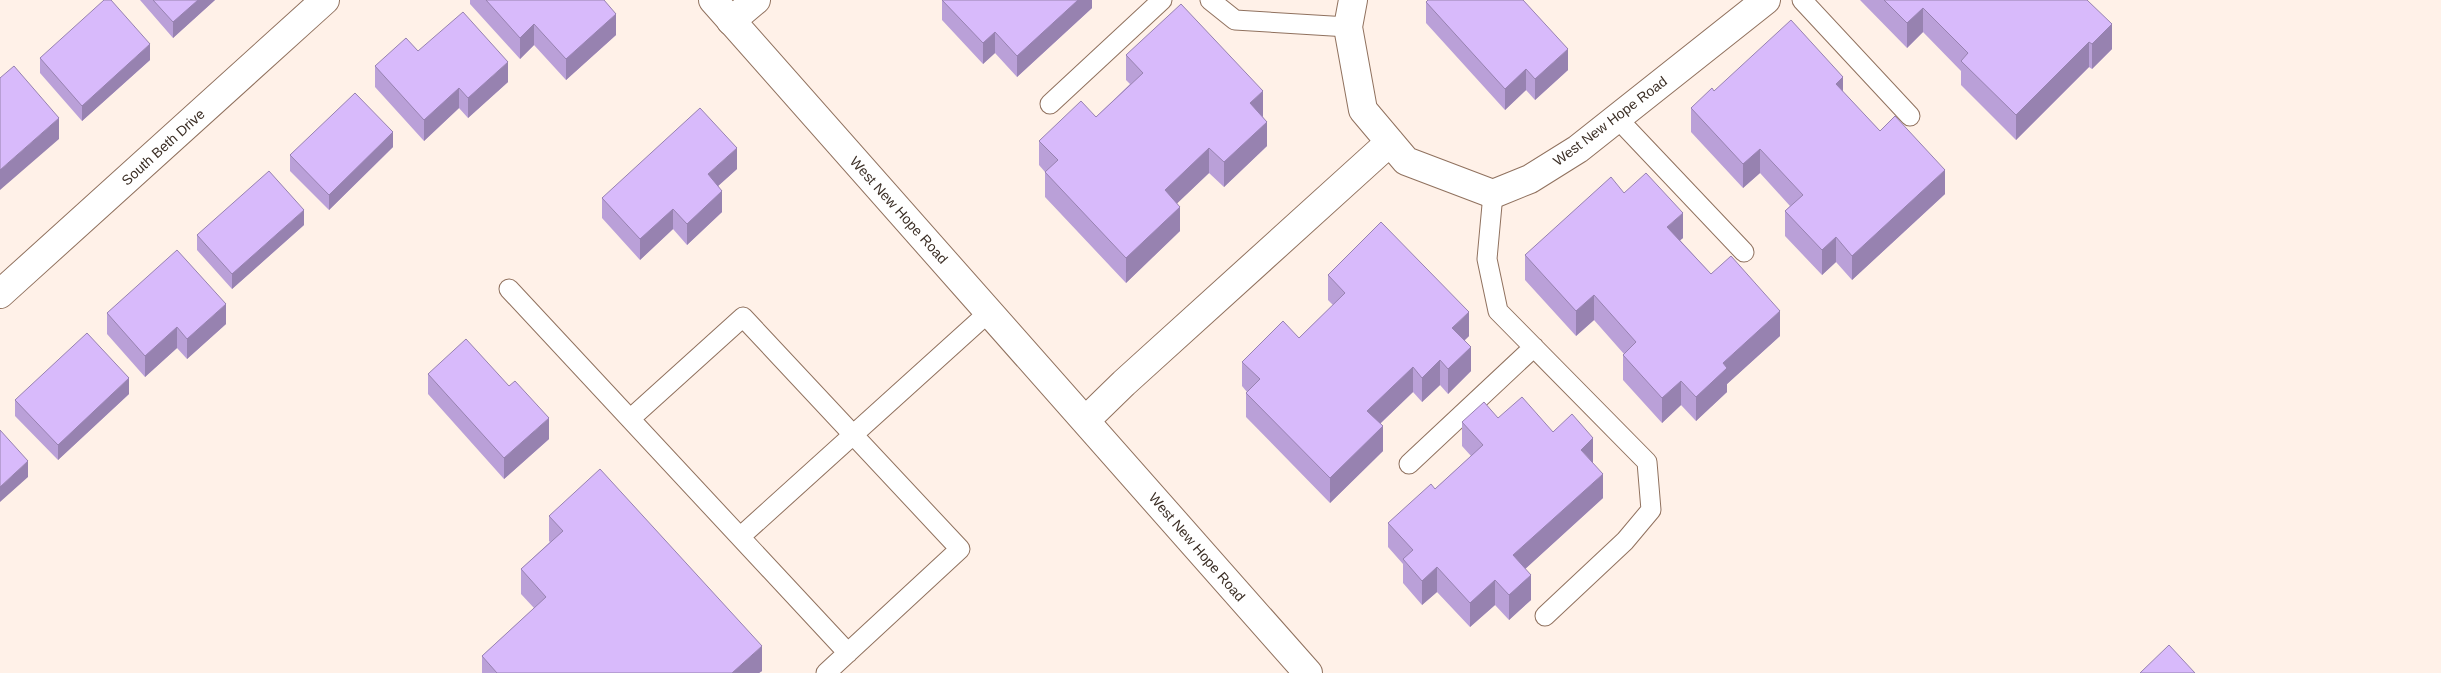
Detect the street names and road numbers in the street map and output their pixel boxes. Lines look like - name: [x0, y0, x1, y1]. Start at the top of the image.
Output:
- street label: West New Hope Road: [1550, 73, 1670, 169]
- street label: South Beth Drive: [118, 106, 208, 188]
- street label: West New Hope Road: [847, 153, 951, 267]
- street label: West New Hope Road: [1146, 490, 1248, 604]

